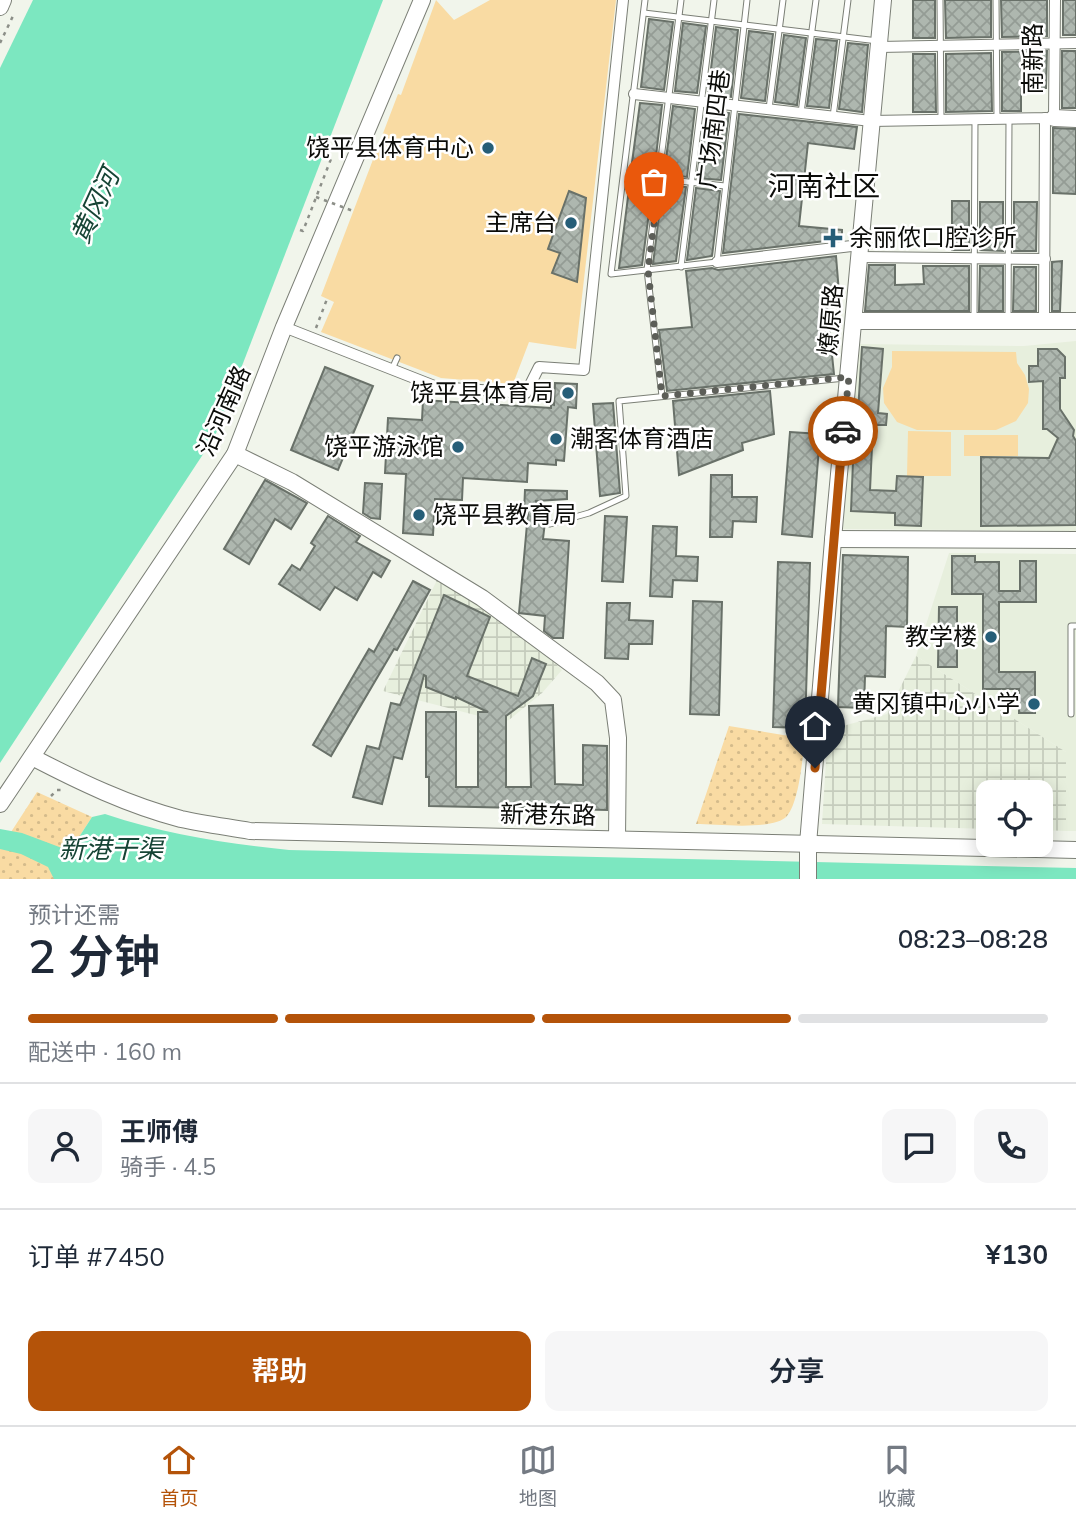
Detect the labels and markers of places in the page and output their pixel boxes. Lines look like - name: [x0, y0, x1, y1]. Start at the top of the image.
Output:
- place label: 饶平县体育中心: [306, 132, 474, 162]
- marker: 饶平县体育中心: [480, 140, 496, 156]
- pin: [624, 152, 684, 224]
- place label: 主席台: [485, 207, 557, 237]
- marker: 主席台: [563, 215, 579, 231]
- place label: 余丽侬口腔诊所: [849, 222, 1017, 252]
- marker: 余丽侬口腔诊所: [823, 228, 843, 248]
- place label: 饶平县体育局: [410, 377, 554, 407]
- marker: 饶平县体育局: [560, 385, 576, 401]
- place label: 潮客体育酒店: [570, 423, 714, 453]
- place label: 饶平游泳馆: [324, 431, 444, 461]
- marker: 潮客体育酒店: [548, 431, 564, 447]
- marker: 饶平游泳馆: [450, 439, 466, 455]
- place label: 饶平县教育局: [433, 499, 577, 529]
- marker: 饶平县教育局: [411, 507, 427, 523]
- place label: 教学楼: [905, 621, 977, 651]
- marker: 教学楼: [983, 629, 999, 645]
- place label: 黄冈镇中心小学: [852, 688, 1020, 718]
- pin: [785, 696, 845, 768]
- marker: 黄冈镇中心小学: [1026, 696, 1042, 712]

